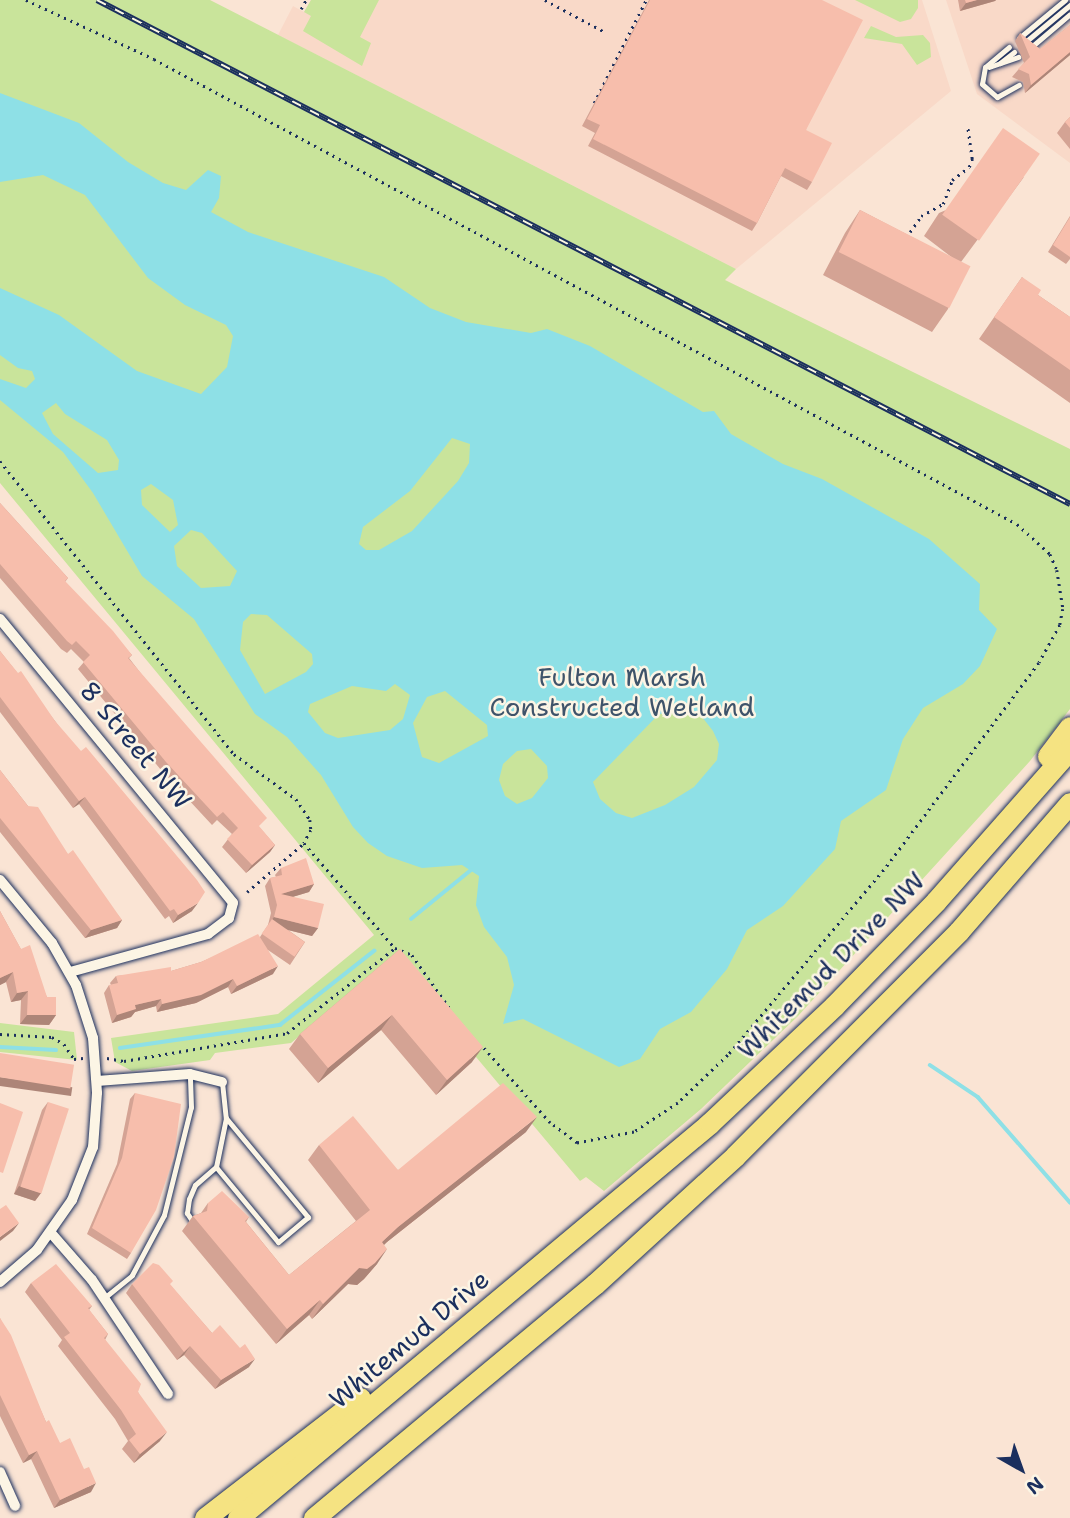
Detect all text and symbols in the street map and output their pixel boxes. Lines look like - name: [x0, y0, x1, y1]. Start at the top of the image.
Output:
- park label: Fulton Marsh Constructed Wetland: [489, 661, 755, 722]
- street label: 8 Street NW: [74, 675, 198, 815]
- street label: Whitemud Drive NW: [731, 865, 931, 1065]
- street label: Whitemud Drive: [323, 1263, 495, 1415]
- north arrow: [986, 1434, 1056, 1504]
- text: N: [1021, 1471, 1049, 1500]

